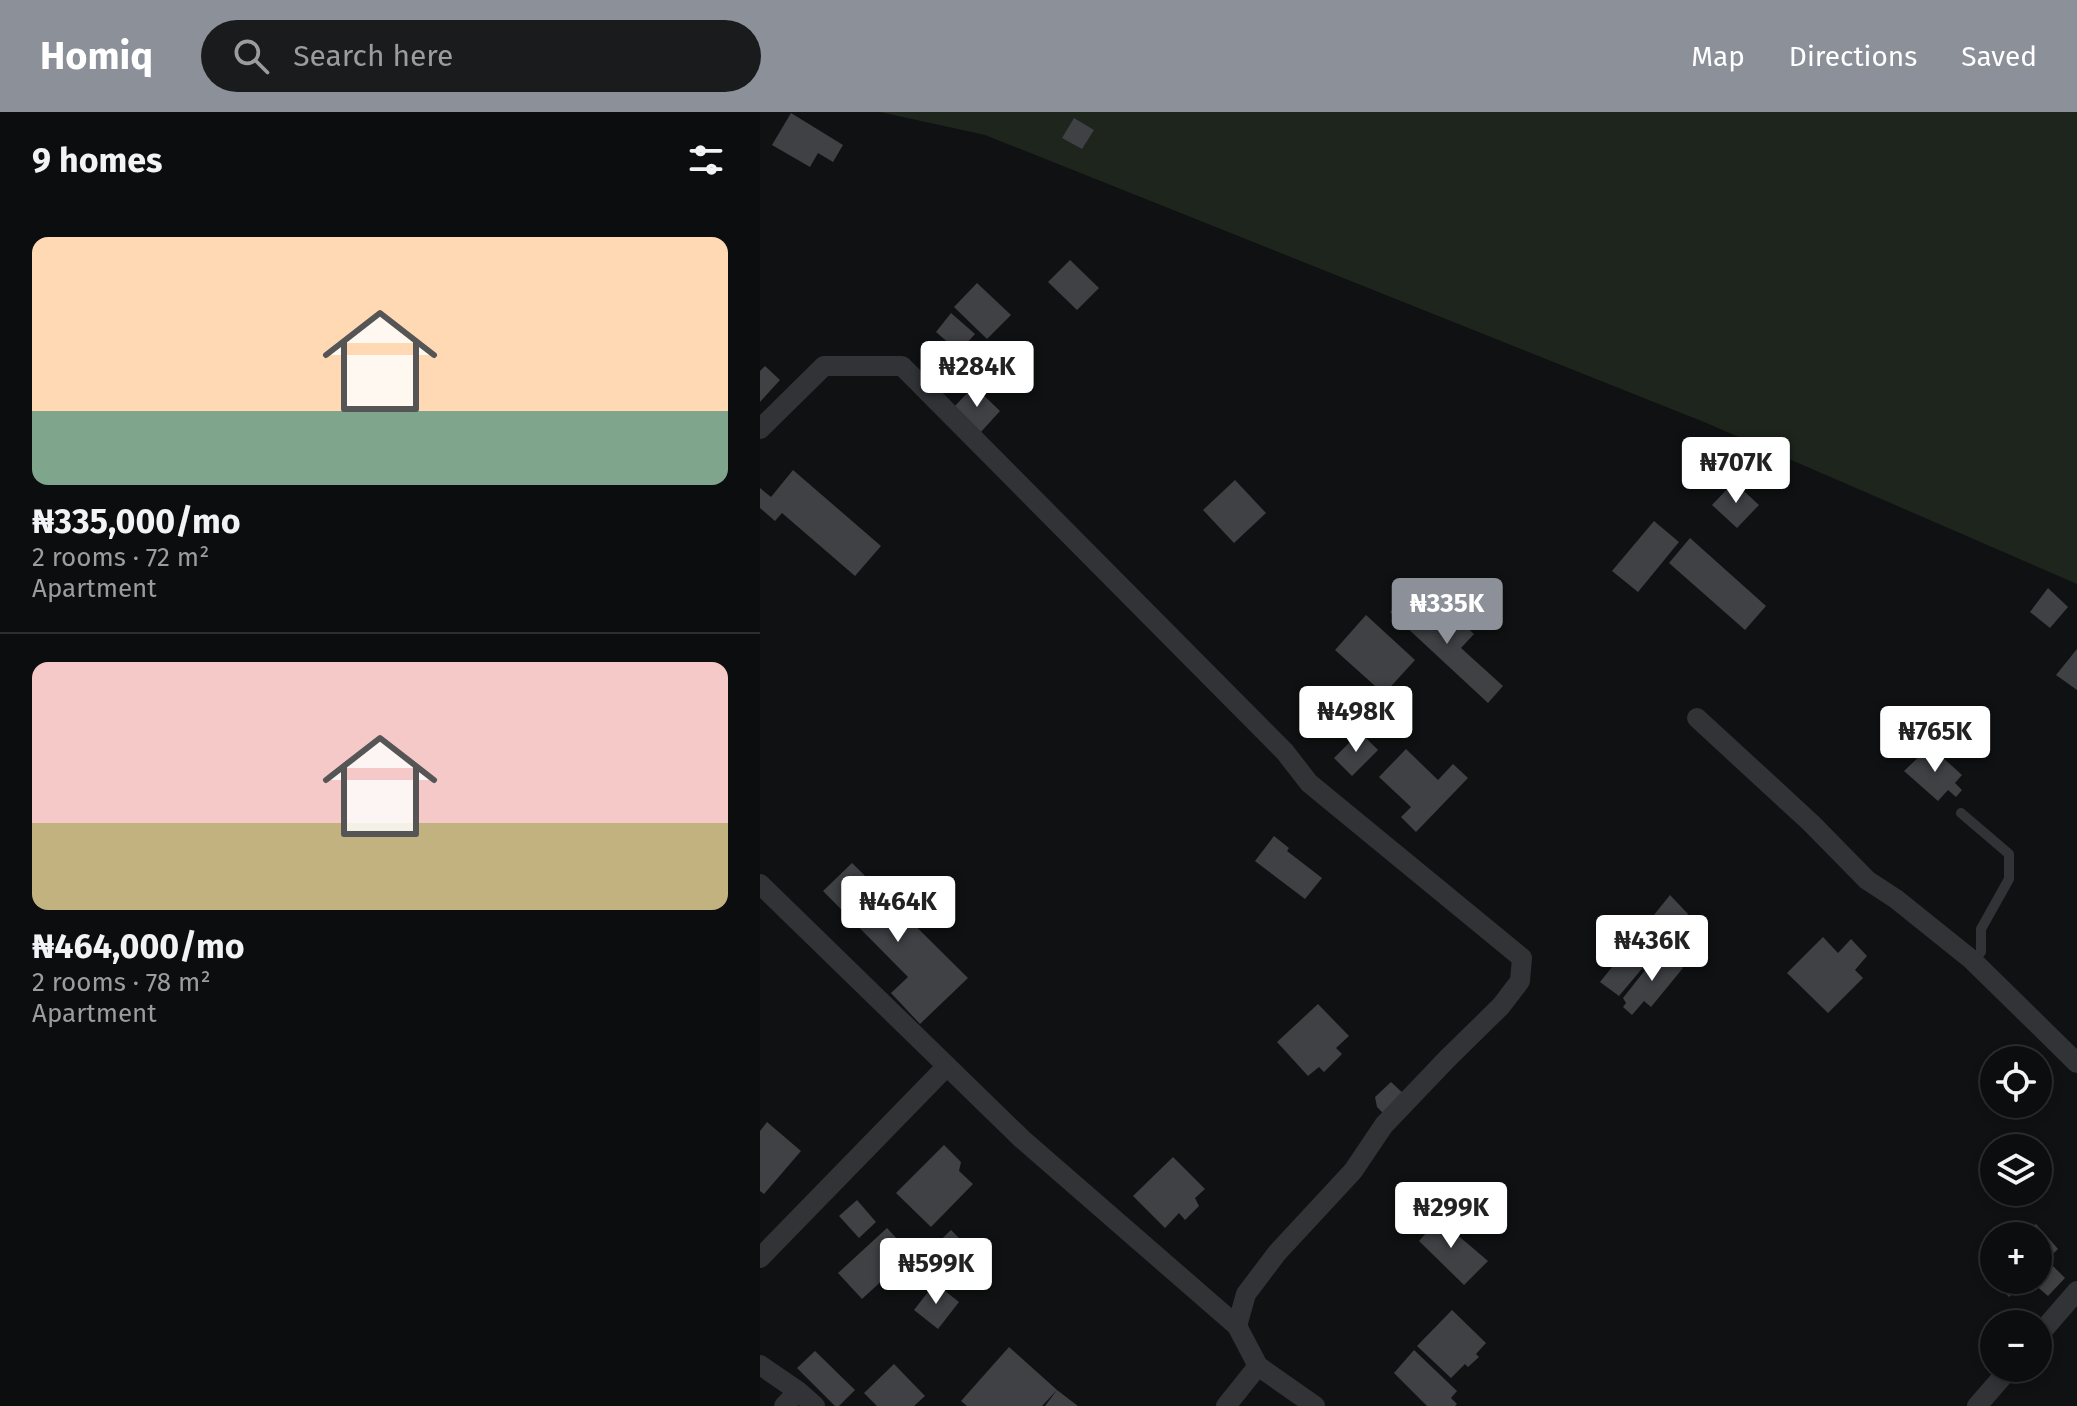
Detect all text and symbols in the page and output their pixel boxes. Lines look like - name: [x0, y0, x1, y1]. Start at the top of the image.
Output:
- search box: [201, 20, 761, 92]
- text: Homiq: [40, 33, 153, 79]
- icon: search: [229, 34, 273, 78]
- text: Search here: [293, 38, 453, 74]
- text: Map: [1691, 40, 1745, 73]
- text: Directions: [1789, 40, 1917, 73]
- text: Saved: [1961, 40, 2037, 73]
- icon: filters: [684, 138, 728, 182]
- text: 9 homes: [32, 140, 163, 181]
- icon: home: [308, 289, 452, 433]
- pin: ₦284K: [921, 341, 1033, 409]
- text: ₦284K: [939, 351, 1015, 382]
- pin: ₦707K: [1680, 437, 1792, 505]
- text: ₦707K: [1700, 447, 1772, 478]
- text: ₦335,000/mo: [32, 501, 241, 542]
- text: 2 rooms · 72 m²: [32, 542, 209, 573]
- text: Apartment: [32, 573, 157, 604]
- pin: ₦335K: [1391, 578, 1503, 646]
- text: ₦335K: [1410, 588, 1484, 619]
- pin: ₦498K: [1300, 686, 1412, 754]
- text: ₦498K: [1317, 696, 1395, 727]
- pin: ₦765K: [1879, 706, 1991, 774]
- icon: home: [308, 714, 452, 858]
- text: ₦765K: [1898, 716, 1972, 747]
- pin: ₦464K: [842, 876, 954, 944]
- text: ₦464K: [859, 886, 937, 917]
- pin: ₦436K: [1596, 915, 1708, 983]
- text: ₦436K: [1614, 925, 1690, 956]
- text: ₦464,000/mo: [32, 926, 245, 967]
- text: 2 rooms · 78 m²: [32, 967, 211, 998]
- text: Apartment: [32, 998, 157, 1029]
- map controls: [1980, 1046, 2052, 1382]
- button: locate: [1980, 1046, 2052, 1118]
- button: layers: [1980, 1134, 2052, 1206]
- pin: ₦299K: [1395, 1182, 1507, 1250]
- text: ₦299K: [1413, 1192, 1489, 1223]
- button: +: [1980, 1222, 2052, 1294]
- pin: ₦599K: [880, 1238, 992, 1306]
- text: ₦599K: [898, 1248, 974, 1279]
- button: −: [1980, 1310, 2052, 1382]

